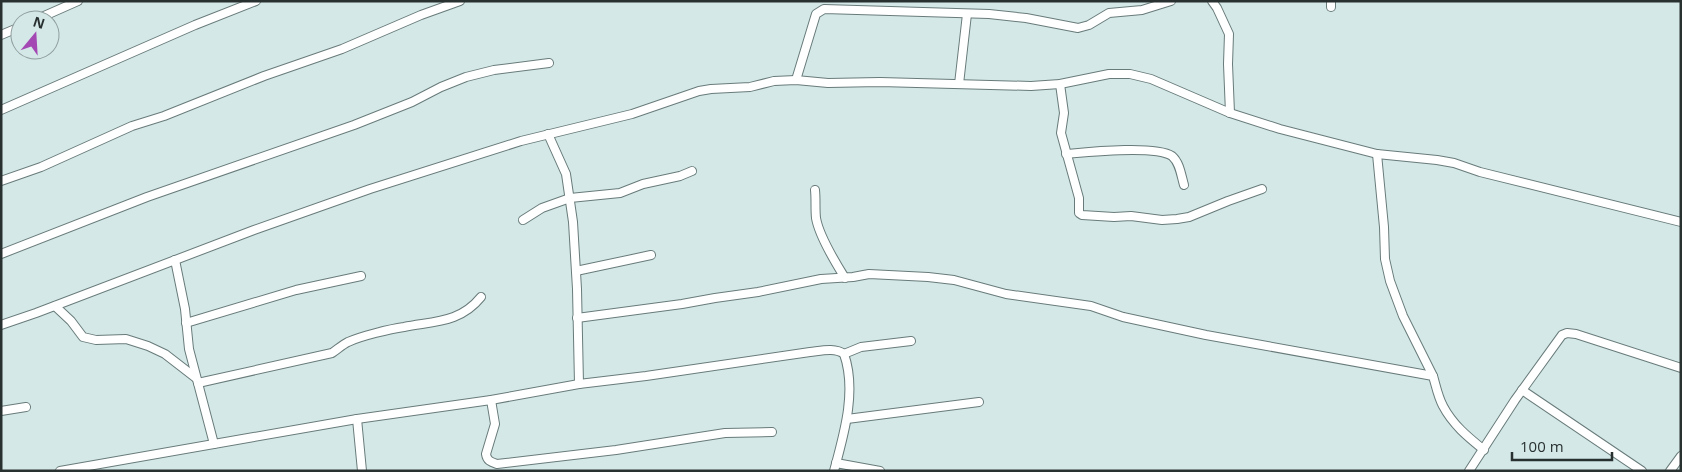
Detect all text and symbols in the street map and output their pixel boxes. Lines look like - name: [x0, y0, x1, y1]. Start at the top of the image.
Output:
- north arrow: [10, 10, 60, 60]
- text: N: [31, 11, 48, 33]
- scale bar: [1512, 430, 1612, 462]
- text: 100 m: [1520, 436, 1564, 456]

